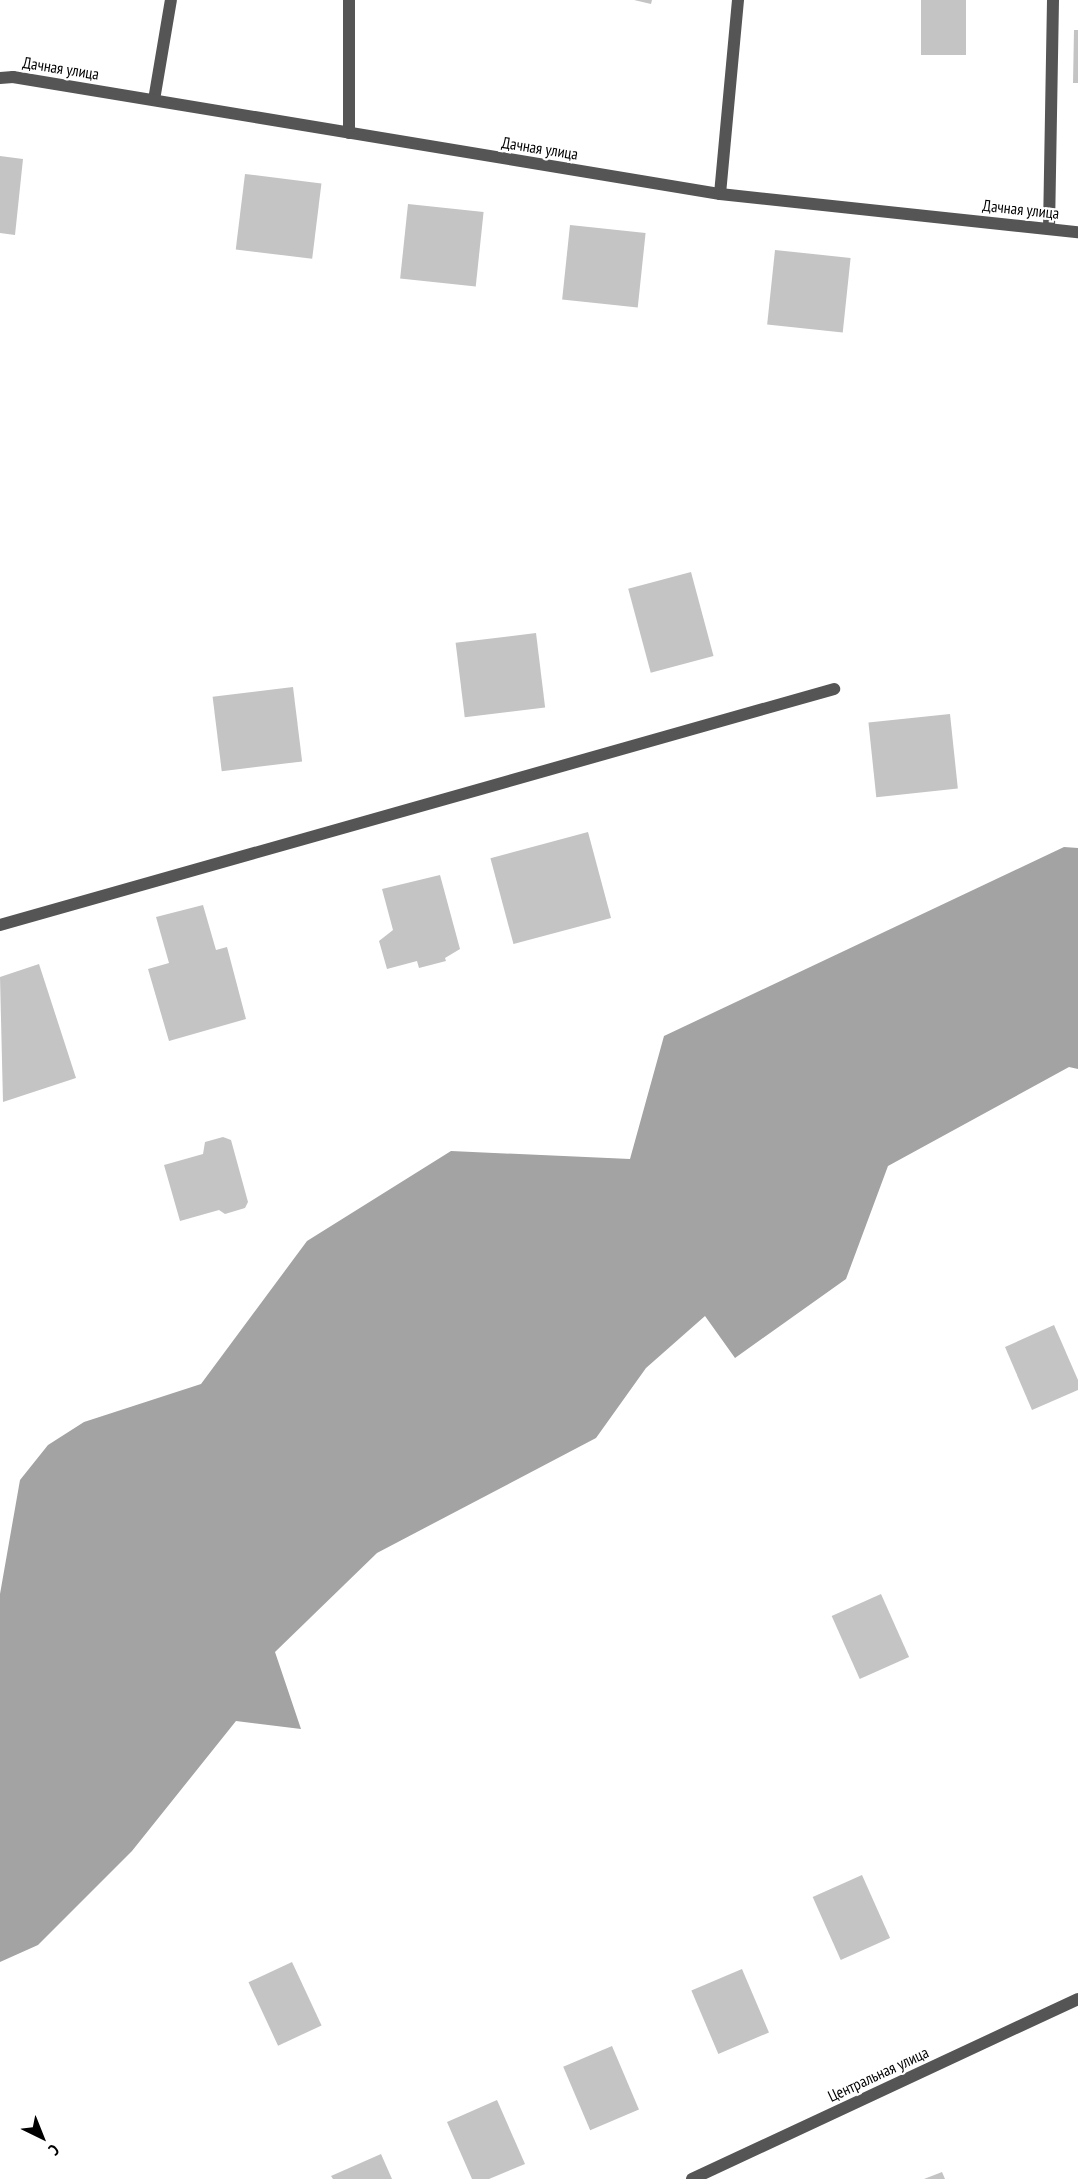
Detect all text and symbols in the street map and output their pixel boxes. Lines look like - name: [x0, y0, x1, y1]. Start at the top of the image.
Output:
- street label: Дачная улица: [21, 52, 101, 84]
- street label: Дачная улица: [500, 132, 580, 164]
- street label: Дачная улица: [982, 195, 1060, 223]
- street label: Центральная улица: [825, 2042, 931, 2106]
- north arrow: [12, 2107, 72, 2167]
- text: С: [45, 2140, 64, 2160]

